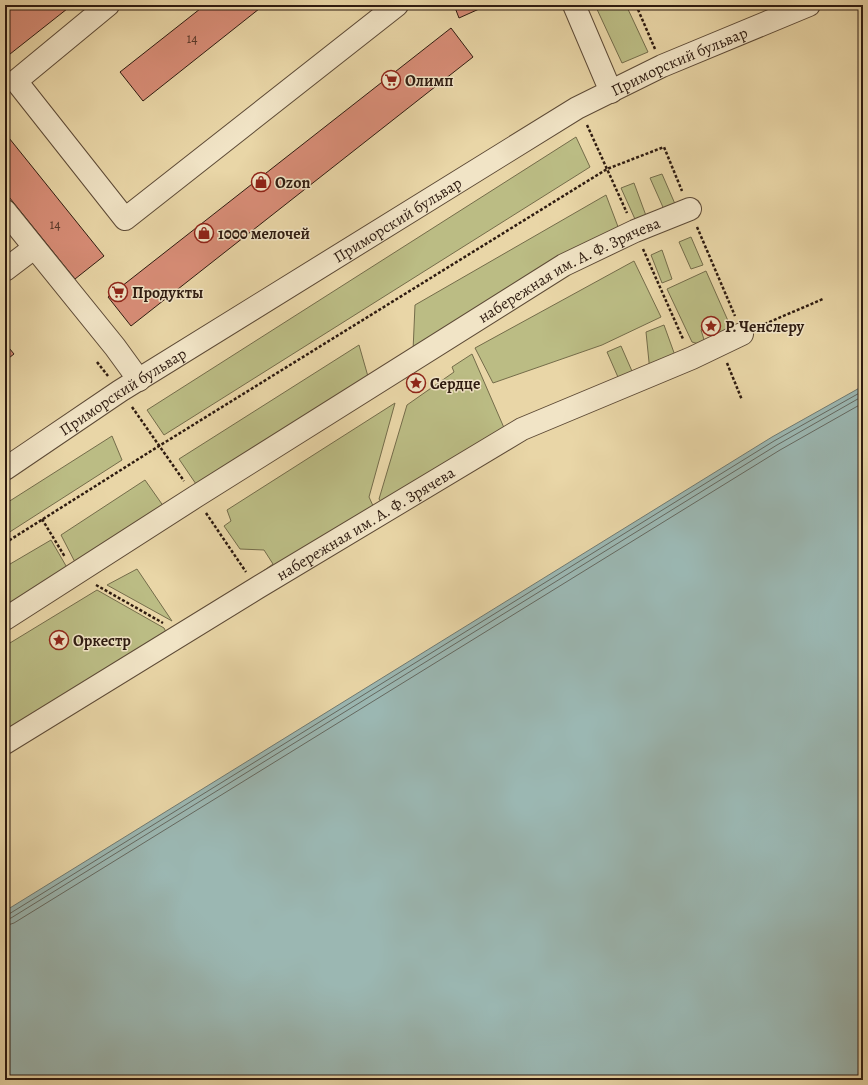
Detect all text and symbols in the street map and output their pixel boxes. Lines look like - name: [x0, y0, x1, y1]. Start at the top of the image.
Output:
- street label: Приморский бульвар: [607, 22, 751, 102]
- house number: 14: [186, 29, 198, 48]
- supermarket icon: Олимп: [380, 69, 402, 91]
- place label: Олимп: [405, 70, 454, 92]
- shop icon: Ozon: [250, 171, 272, 193]
- place label: Ozon: [275, 172, 310, 194]
- street label: Приморский бульвар: [329, 172, 466, 268]
- street label: набережная им. А. Ф. Зрячева: [474, 212, 664, 328]
- house number: 14: [49, 215, 61, 234]
- shop icon: 1000 мелочей: [193, 222, 215, 244]
- place label: 1000 мелочей: [218, 223, 310, 245]
- supermarket icon: Продукты: [107, 281, 129, 303]
- place label: Продукты: [132, 282, 203, 304]
- place icon: Р. Ченслеру: [700, 315, 722, 337]
- place label: Р. Ченслеру: [725, 316, 805, 338]
- street label: Приморский бульвар: [55, 343, 191, 441]
- place icon: Сердце: [405, 372, 427, 394]
- place label: Сердце: [430, 373, 480, 395]
- street label: набережная им. А. Ф. Зрячева: [272, 462, 460, 586]
- place icon: Оркестр: [48, 629, 70, 651]
- place label: Оркестр: [73, 630, 131, 652]

